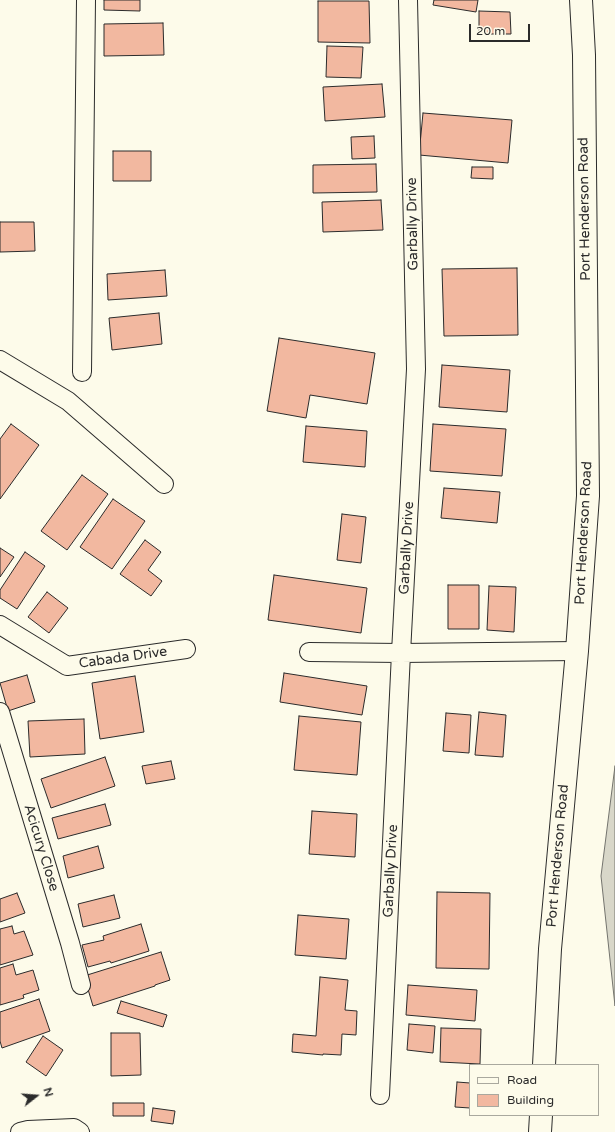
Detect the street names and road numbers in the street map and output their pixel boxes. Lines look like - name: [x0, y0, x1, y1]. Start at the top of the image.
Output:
- street label: Port Henderson Road: [575, 137, 595, 281]
- street label: Garbally Drive: [404, 177, 422, 271]
- street label: Port Henderson Road: [572, 461, 596, 605]
- street label: Garbally Drive: [396, 501, 418, 595]
- street label: Cabada Drive: [78, 643, 168, 673]
- street label: Port Henderson Road: [543, 784, 573, 928]
- street label: Acicury Close: [20, 802, 62, 894]
- street label: Garbally Drive: [380, 824, 402, 918]

